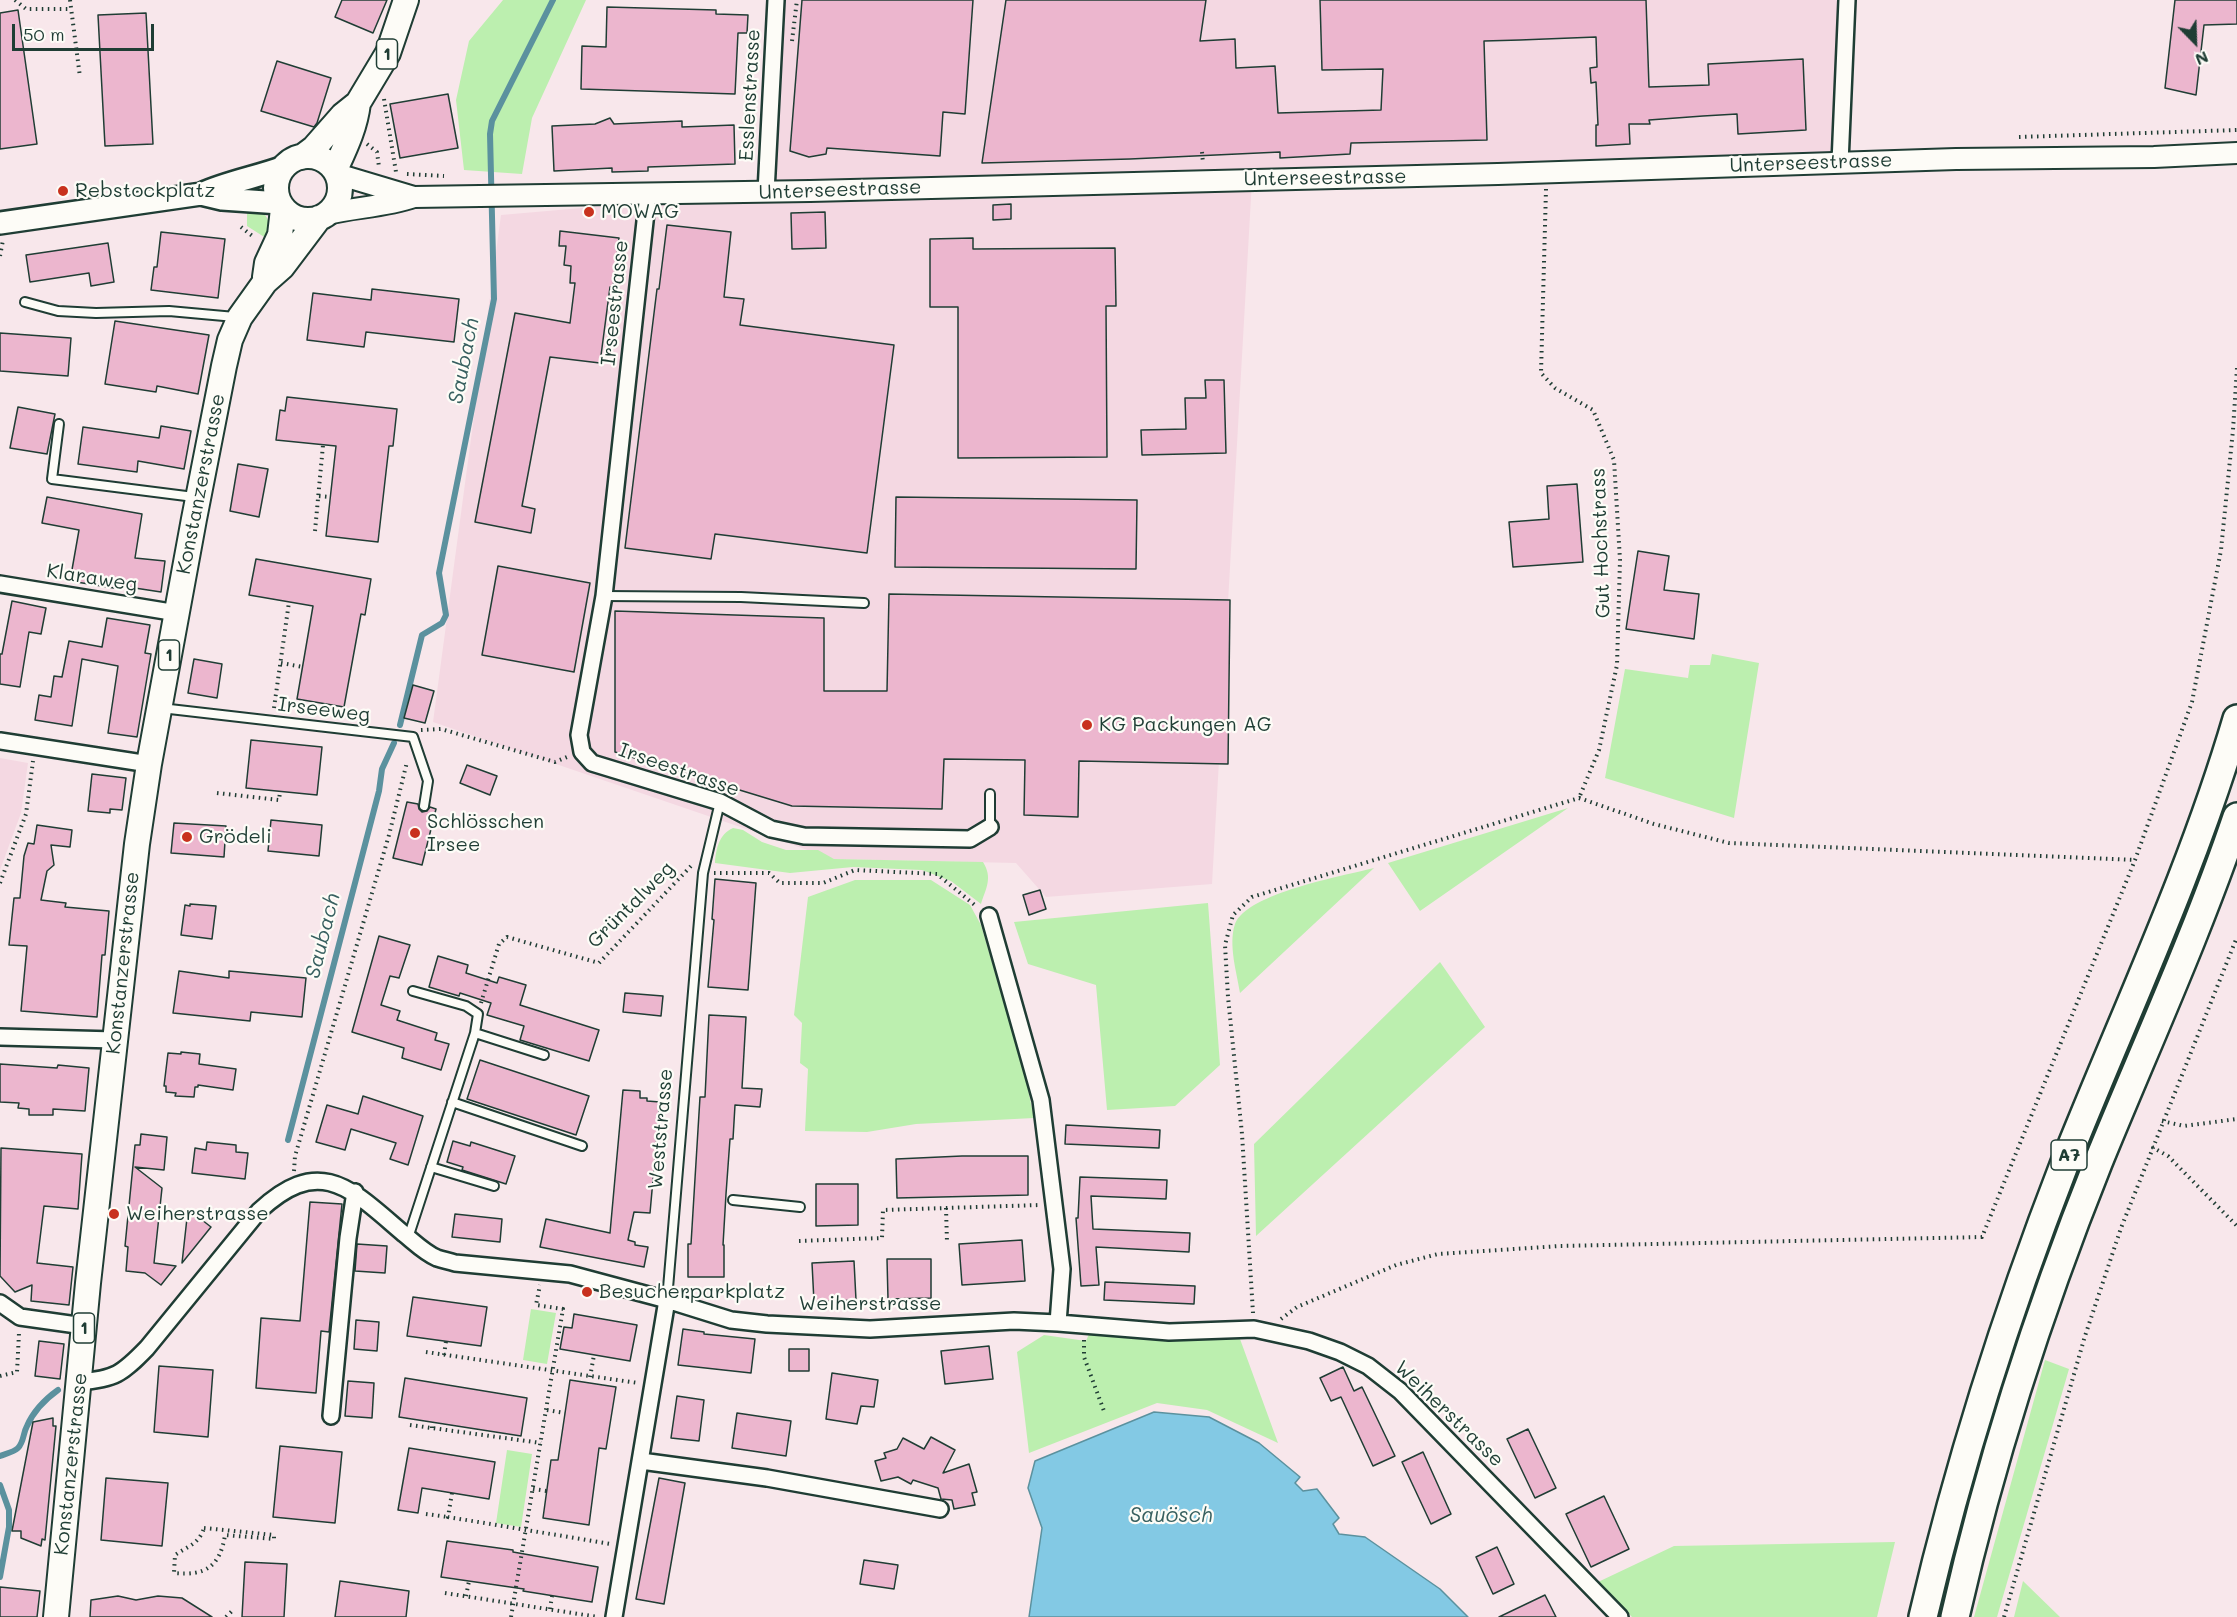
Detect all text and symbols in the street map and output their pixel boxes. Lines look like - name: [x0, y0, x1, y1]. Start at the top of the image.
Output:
- scale bar: [15, 12, 158, 50]
- north arrow: [2165, 12, 2225, 72]
- text: 50 m: [23, 22, 65, 46]
- street label: Esslenstrasse: [735, 28, 765, 162]
- road number: 1: [376, 39, 398, 69]
- text: N: [2193, 47, 2212, 71]
- street label: Unterseestrasse: [1729, 148, 1893, 178]
- street label: Unterseestrasse: [1243, 165, 1407, 191]
- street label: Unterseestrasse: [758, 175, 922, 205]
- place label: Rebstockplatz: [75, 179, 215, 203]
- marker: Rebstockplatz: [56, 184, 70, 198]
- place label: MOWAG: [601, 200, 679, 224]
- marker: MOWAG: [582, 205, 596, 219]
- street label: Irseestrasse: [596, 239, 634, 367]
- water label: Saubach: [443, 316, 485, 406]
- street label: Konstanzerstrasse: [172, 392, 230, 576]
- street label: Gut Hochstrass: [1586, 467, 1616, 619]
- street label: Klaraweg: [45, 559, 139, 597]
- road number: 1: [158, 640, 180, 670]
- street label: Irseeweg: [276, 692, 372, 728]
- place label: KG Packungen AG: [1099, 713, 1272, 737]
- marker: KG Packungen AG: [1080, 718, 1094, 732]
- street label: Irseestrasse: [615, 738, 743, 802]
- place label: Schlösschen Irsee: [427, 810, 544, 857]
- place label: Grödeli: [199, 825, 272, 849]
- marker: Schlösschen Irsee: [408, 826, 422, 840]
- marker: Grödeli: [180, 830, 194, 844]
- street label: Grüntalweg: [583, 857, 679, 953]
- street label: Konstanzerstrasse: [101, 870, 145, 1056]
- water label: Saubach: [300, 891, 346, 981]
- street label: Weststrasse: [644, 1068, 678, 1190]
- road number: A7: [2051, 1140, 2087, 1170]
- place label: Weiherstrasse: [126, 1202, 269, 1226]
- marker: Weiherstrasse: [107, 1207, 121, 1221]
- place label: Besucherparkplatz: [599, 1280, 785, 1304]
- marker: Besucherparkplatz: [580, 1285, 594, 1299]
- street label: Weiherstrasse: [799, 1292, 941, 1316]
- road number: 1: [74, 1313, 94, 1343]
- street label: Weiherstrasse: [1389, 1356, 1509, 1472]
- street label: Konstanzerstrasse: [49, 1371, 93, 1557]
- water label: Sauösch: [1129, 1503, 1213, 1529]

